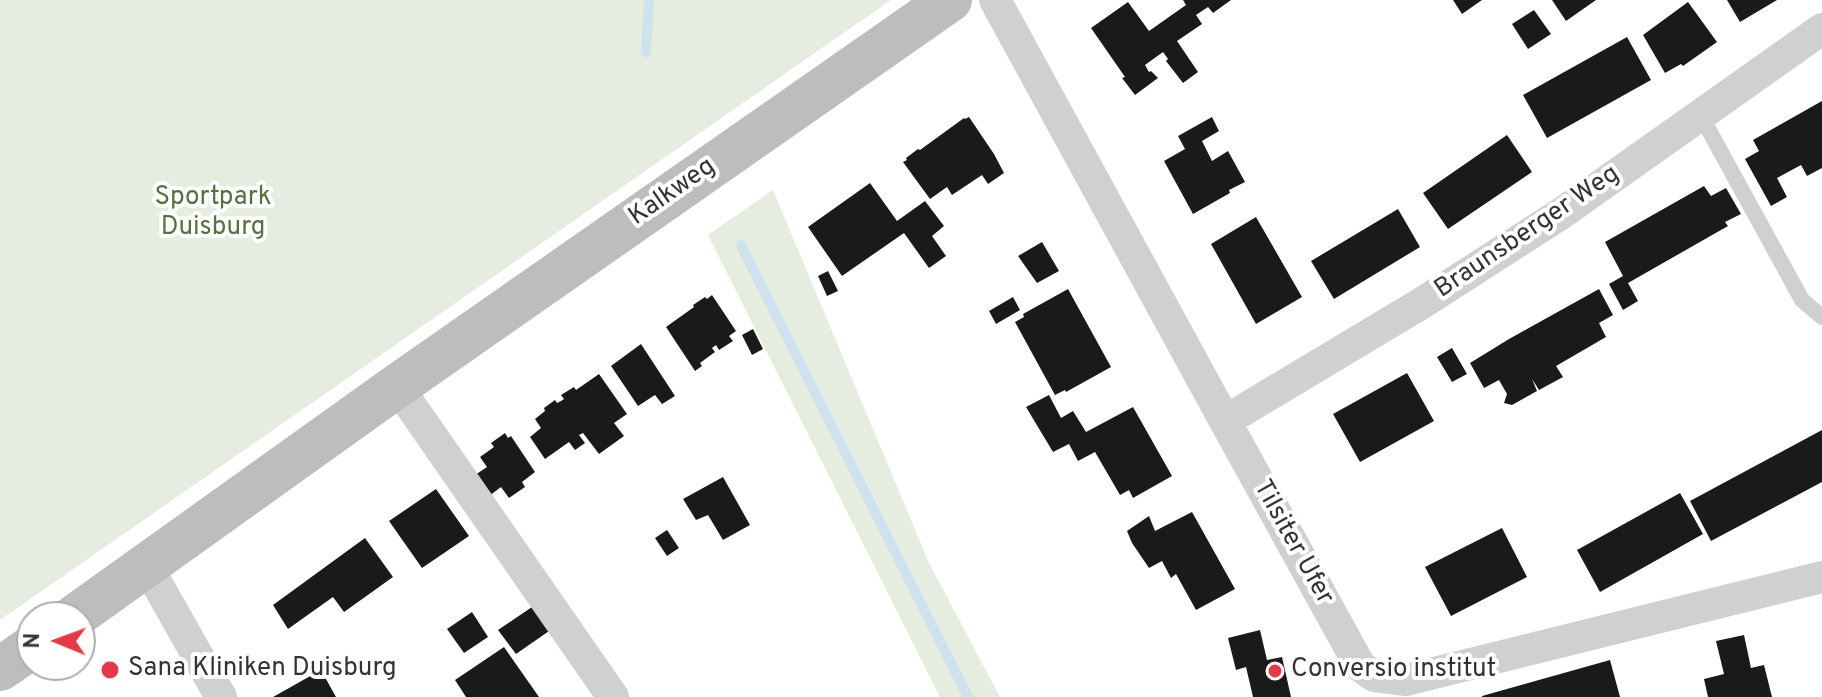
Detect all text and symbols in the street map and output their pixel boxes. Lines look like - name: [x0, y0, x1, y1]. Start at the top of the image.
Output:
- street label: Kalkweg: [624, 152, 722, 234]
- street label: Braunsberger Weg: [1430, 160, 1626, 306]
- park label: Sportpark Duisburg: [154, 183, 272, 244]
- street label: Tilsiter Ufer: [1245, 475, 1339, 611]
- north arrow: [16, 601, 96, 681]
- text: N: [20, 632, 47, 649]
- place label: Sana Kliniken Duisburg: [128, 654, 397, 686]
- place label: Conversio institut: [1291, 655, 1496, 687]
- marker: Sana Kliniken Duisburg: [99, 659, 121, 681]
- marker: Conversio institut: [1266, 662, 1284, 680]

